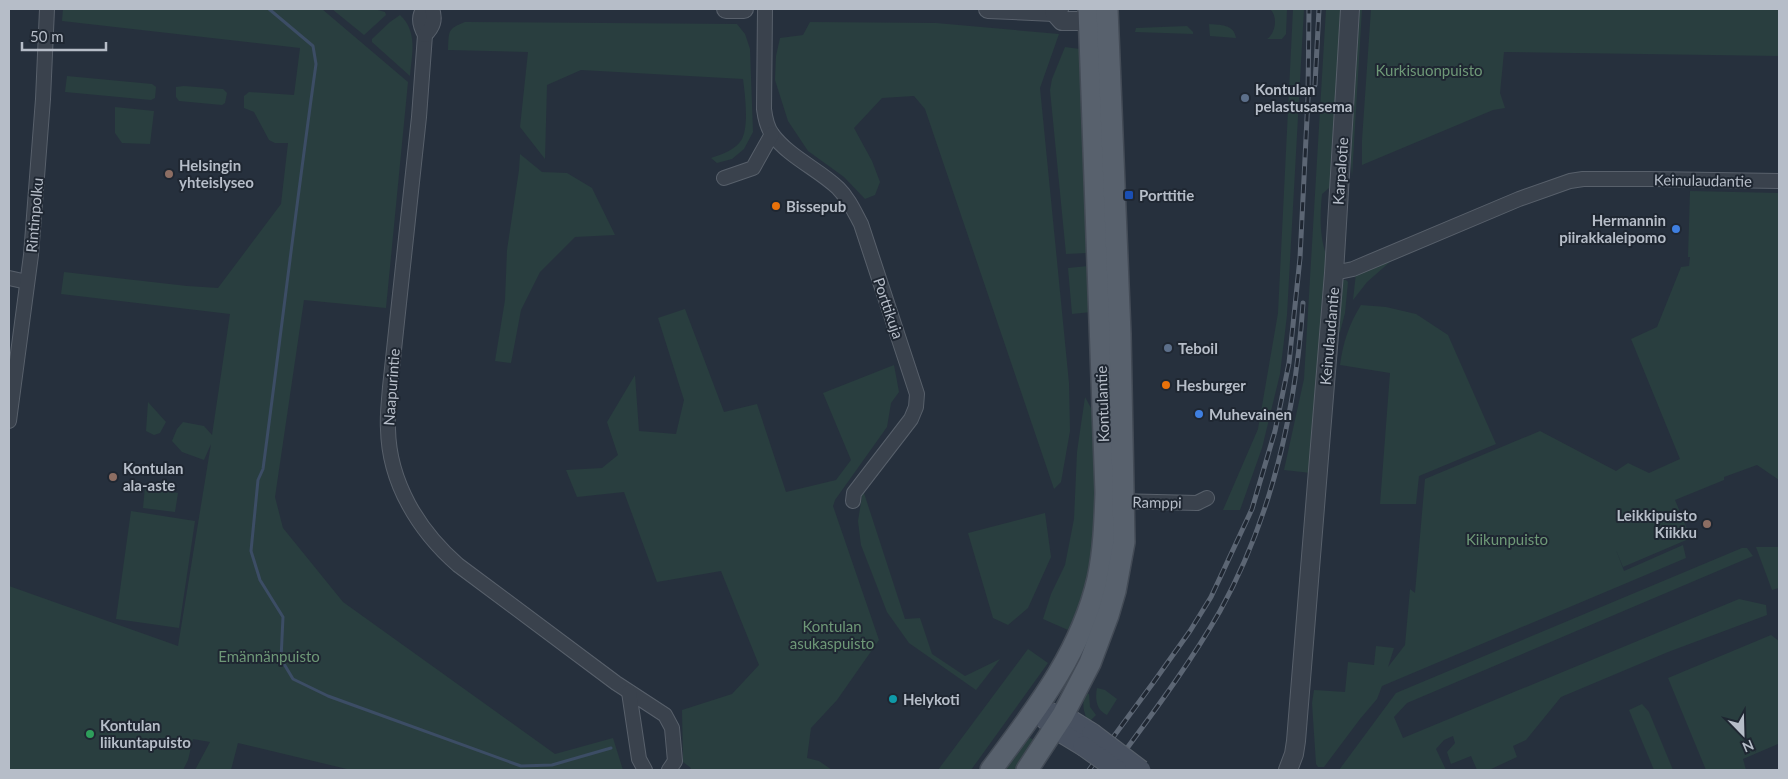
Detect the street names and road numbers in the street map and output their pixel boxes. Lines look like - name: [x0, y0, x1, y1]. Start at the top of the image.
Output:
- street label: Karpalotie: [1329, 137, 1351, 205]
- street label: Keinulaudantie: [1654, 170, 1752, 190]
- street label: Rintinpolku: [22, 177, 46, 253]
- street label: Porttikuja: [870, 275, 908, 341]
- street label: Keinulaudantie: [1316, 286, 1342, 386]
- street label: Naapurintie: [379, 348, 403, 426]
- street label: Kontulantie: [1092, 365, 1112, 442]
- street label: Ramppi: [1132, 493, 1182, 511]

